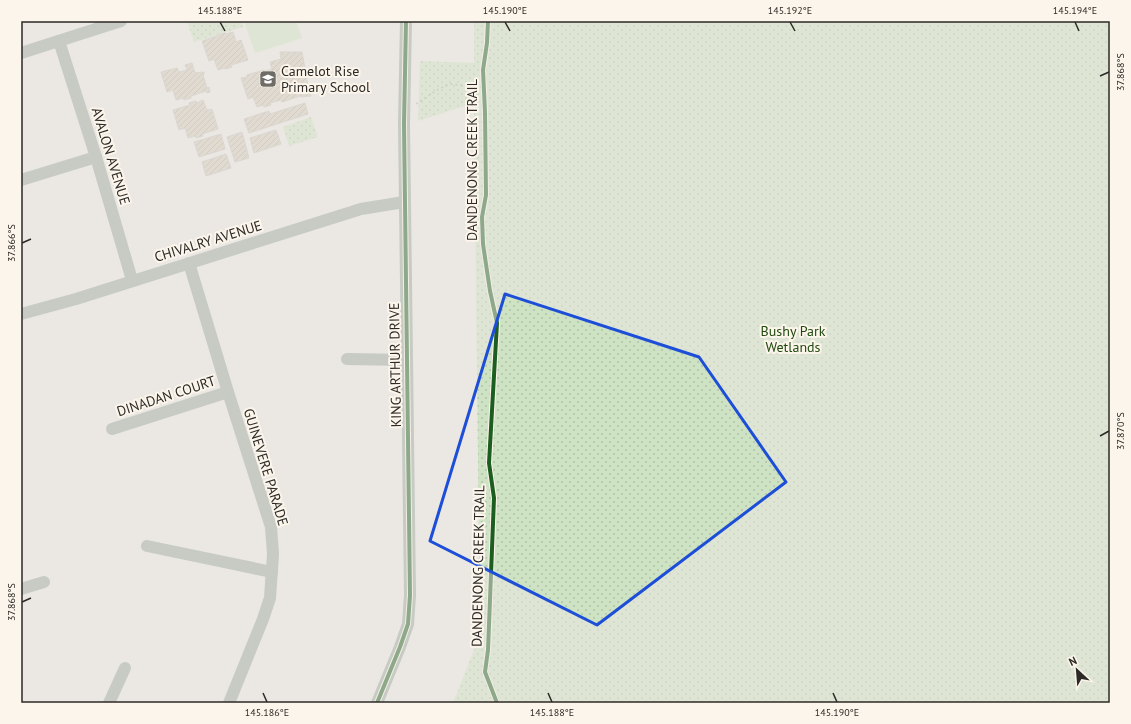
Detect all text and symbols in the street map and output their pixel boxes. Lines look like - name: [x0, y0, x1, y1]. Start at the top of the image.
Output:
- text: 145.188°E: [198, 4, 242, 17]
- text: 145.190°E: [483, 4, 527, 17]
- text: 145.192°E: [768, 4, 812, 17]
- text: 145.194°E: [1053, 4, 1097, 17]
- text: 37.868°S: [1114, 53, 1127, 91]
- place label: Camelot Rise Primary School: [281, 62, 370, 96]
- school or university icon: Camelot Rise Primary School: [258, 69, 278, 89]
- street label: DANDENONG CREEK TRAIL: [463, 79, 481, 241]
- street label: AVALON AVENUE: [88, 105, 134, 207]
- street label: CHIVALRY AVENUE: [152, 216, 264, 266]
- text: 37.866°S: [5, 224, 18, 262]
- street label: KING ARTHUR DRIVE: [385, 302, 405, 428]
- park label: Bushy Park Wetlands: [761, 322, 826, 356]
- street label: DINADAN COURT: [114, 372, 218, 420]
- street label: GUINEVERE PARADE: [240, 406, 292, 528]
- text: 37.870°S: [1114, 412, 1127, 450]
- street label: DANDENONG CREEK TRAIL: [468, 485, 488, 647]
- text: 37.868°S: [5, 583, 18, 621]
- north arrow: [1057, 650, 1097, 690]
- text: N: [1066, 653, 1079, 669]
- text: 145.186°E: [245, 706, 289, 719]
- text: 145.188°E: [530, 706, 574, 719]
- text: 145.190°E: [815, 706, 859, 719]

